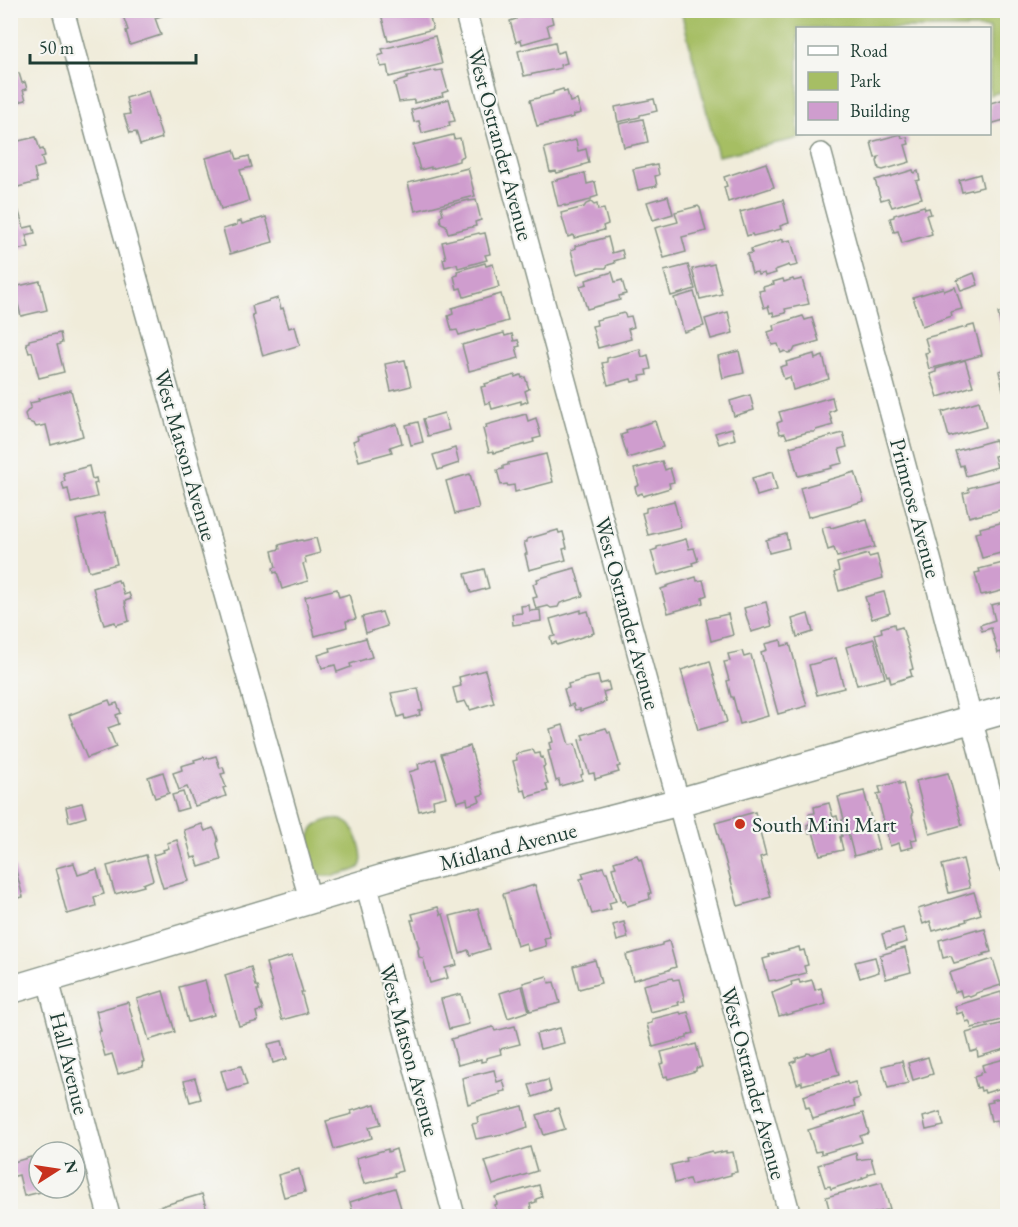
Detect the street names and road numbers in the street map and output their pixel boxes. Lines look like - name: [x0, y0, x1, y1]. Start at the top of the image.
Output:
- street label: West Ostrander Avenue: [461, 45, 540, 244]
- street label: West Matson Avenue: [147, 366, 224, 545]
- street label: Primrose Avenue: [883, 435, 948, 582]
- street label: West Ostrander Avenue: [588, 514, 667, 713]
- street label: Midland Avenue: [436, 815, 580, 878]
- street label: West Matson Avenue: [373, 961, 447, 1140]
- street label: West Ostrander Avenue: [714, 984, 793, 1183]
- street label: Hall Avenue: [43, 1009, 96, 1118]

